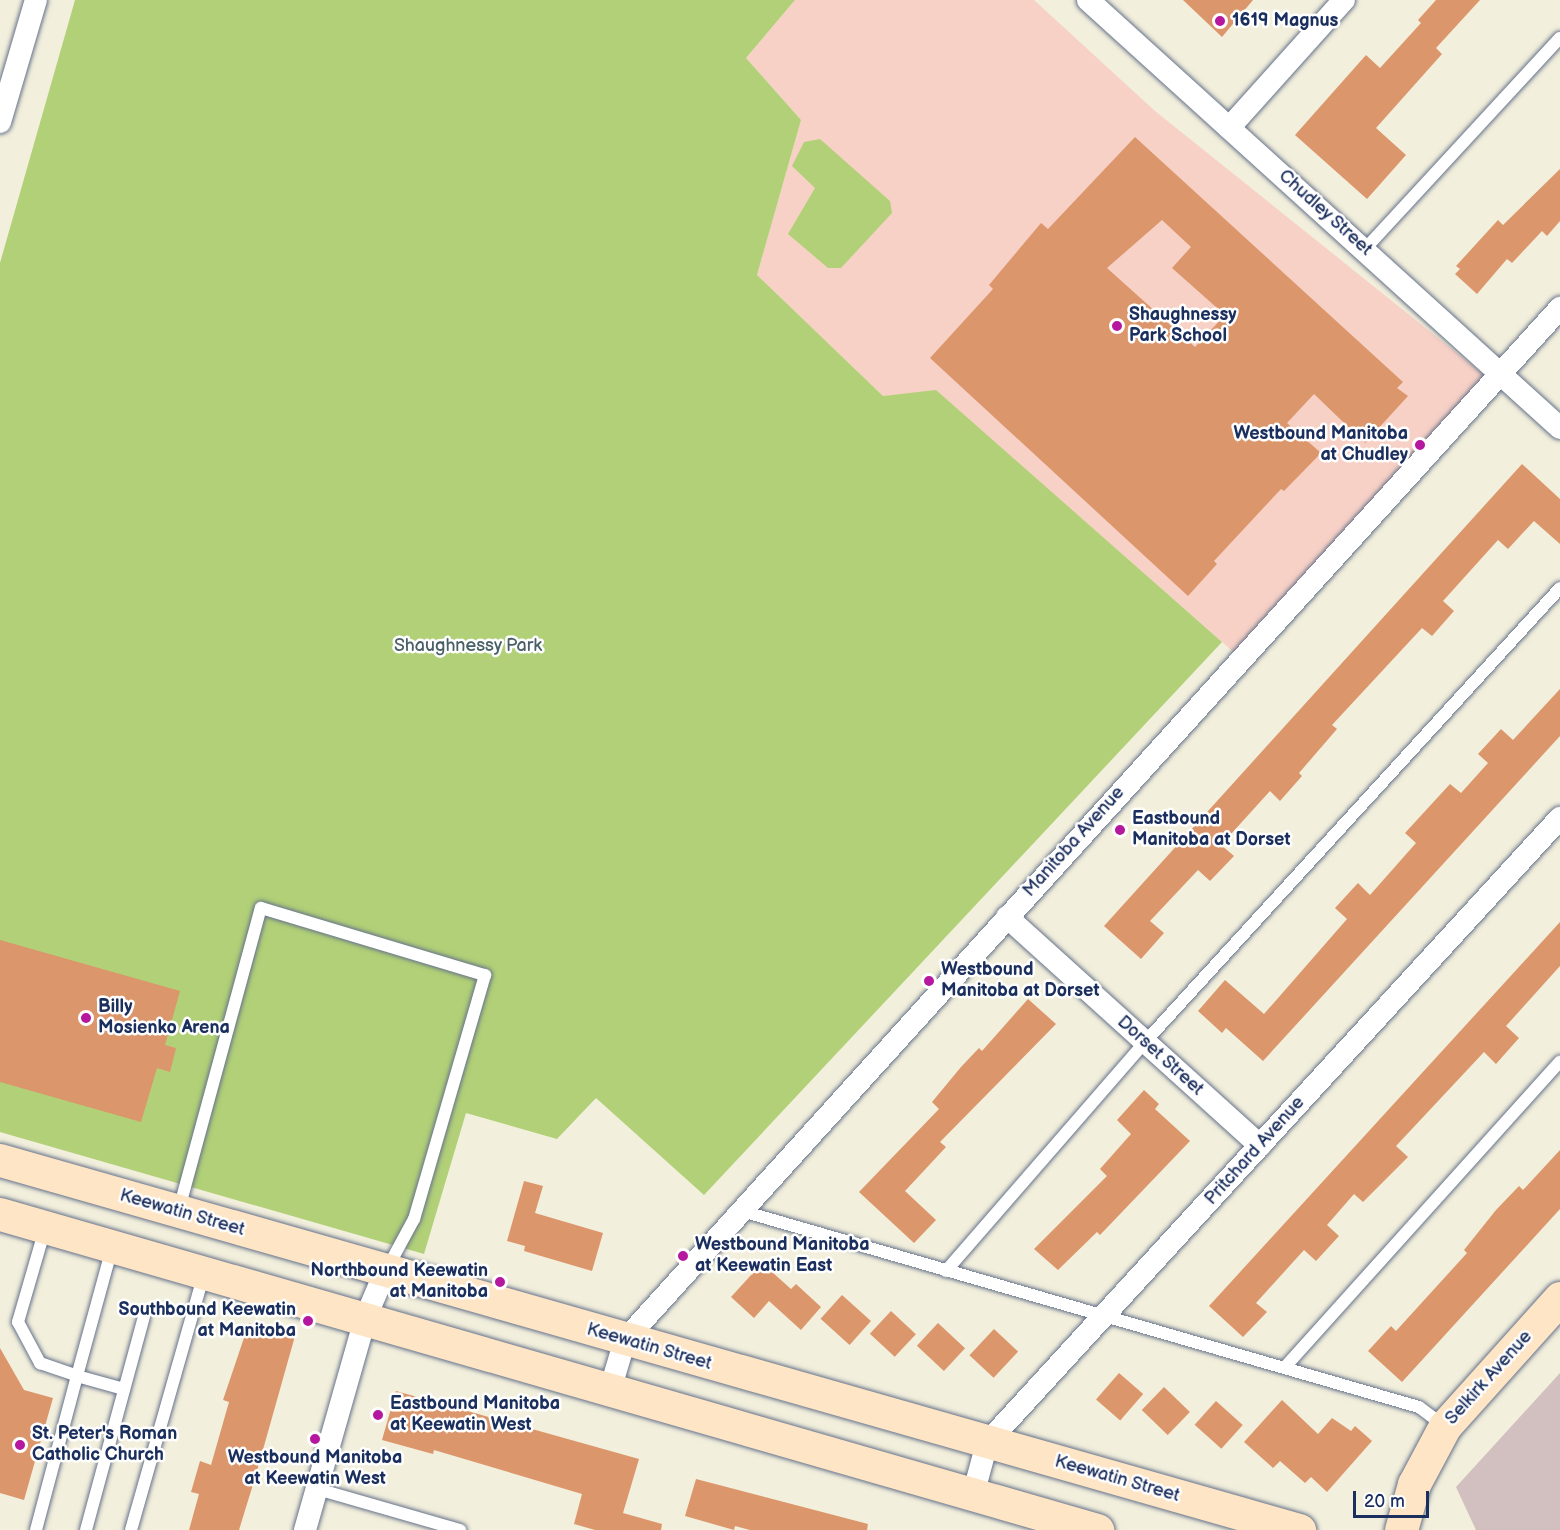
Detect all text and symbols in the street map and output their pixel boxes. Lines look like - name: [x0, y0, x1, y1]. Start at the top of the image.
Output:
- place label: 1619 Magnus: [1232, 10, 1338, 32]
- marker: 1619 Magnus: [1213, 14, 1227, 28]
- street label: Chudley Street: [1273, 165, 1377, 261]
- place label: Shaughnessy Park School: [1129, 305, 1237, 348]
- marker: Shaughnessy Park School: [1110, 319, 1124, 333]
- place label: Westbound Manitoba at Chudley: [1233, 424, 1408, 466]
- marker: Westbound Manitoba at Chudley: [1413, 438, 1427, 452]
- park label: Shaughnessy Park: [393, 635, 543, 657]
- street label: Manitoba Avenue: [1019, 782, 1129, 902]
- place label: Eastbound Manitoba at Dorset: [1132, 809, 1290, 852]
- marker: Eastbound Manitoba at Dorset: [1113, 823, 1127, 837]
- place label: Westbound Manitoba at Dorset: [941, 960, 1099, 1002]
- marker: Westbound Manitoba at Dorset: [922, 974, 936, 988]
- place label: Billy Mosienko Arena: [98, 997, 230, 1040]
- marker: Billy Mosienko Arena: [79, 1011, 93, 1025]
- street label: Dorset Street: [1112, 1012, 1208, 1100]
- street label: Pritchard Avenue: [1201, 1092, 1309, 1210]
- street label: Keewatin Street: [117, 1185, 247, 1241]
- place label: Westbound Manitoba at Keewatin East: [695, 1235, 870, 1278]
- marker: Westbound Manitoba at Keewatin East: [676, 1249, 690, 1263]
- place label: Northbound Keewatin at Manitoba: [311, 1261, 488, 1304]
- marker: Northbound Keewatin at Manitoba: [493, 1275, 507, 1289]
- place label: Southbound Keewatin at Manitoba: [119, 1300, 296, 1342]
- marker: Southbound Keewatin at Manitoba: [301, 1314, 315, 1328]
- street label: Keewatin Street: [584, 1319, 714, 1375]
- street label: Selkirk Avenue: [1441, 1326, 1537, 1430]
- place label: Eastbound Manitoba at Keewatin West: [390, 1394, 560, 1436]
- marker: Eastbound Manitoba at Keewatin West: [371, 1408, 385, 1422]
- place label: St. Peter's Roman Catholic Church: [32, 1424, 177, 1466]
- marker: Westbound Manitoba at Keewatin West: [308, 1432, 322, 1446]
- marker: St. Peter's Roman Catholic Church: [13, 1438, 27, 1452]
- place label: Westbound Manitoba at Keewatin West: [228, 1448, 402, 1490]
- street label: Keewatin Street: [1052, 1451, 1182, 1507]
- scale bar: [1356, 1479, 1432, 1517]
- text: 20 m: [1364, 1491, 1405, 1512]

